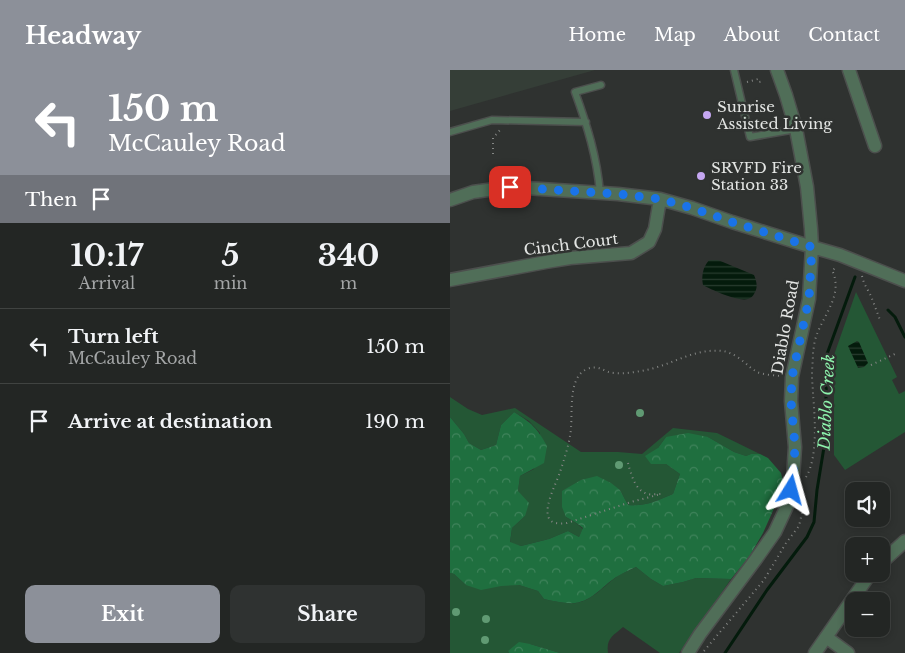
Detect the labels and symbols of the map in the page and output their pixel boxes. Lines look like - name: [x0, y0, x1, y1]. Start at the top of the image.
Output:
- place label: Sunrise Assisted Living: [716, 97, 833, 133]
- marker: Sunrise Assisted Living: [701, 109, 713, 121]
- place label: SRVFD Fire Station 33: [711, 158, 802, 194]
- pin: [489, 166, 531, 208]
- marker: SRVFD Fire Station 33: [695, 170, 707, 182]
- street label: Cinch Court: [523, 229, 620, 259]
- street label: Diablo Road: [767, 278, 803, 376]
- water label: Diablo Creek: [813, 354, 838, 451]
- position arrow: [764, 463, 816, 515]

